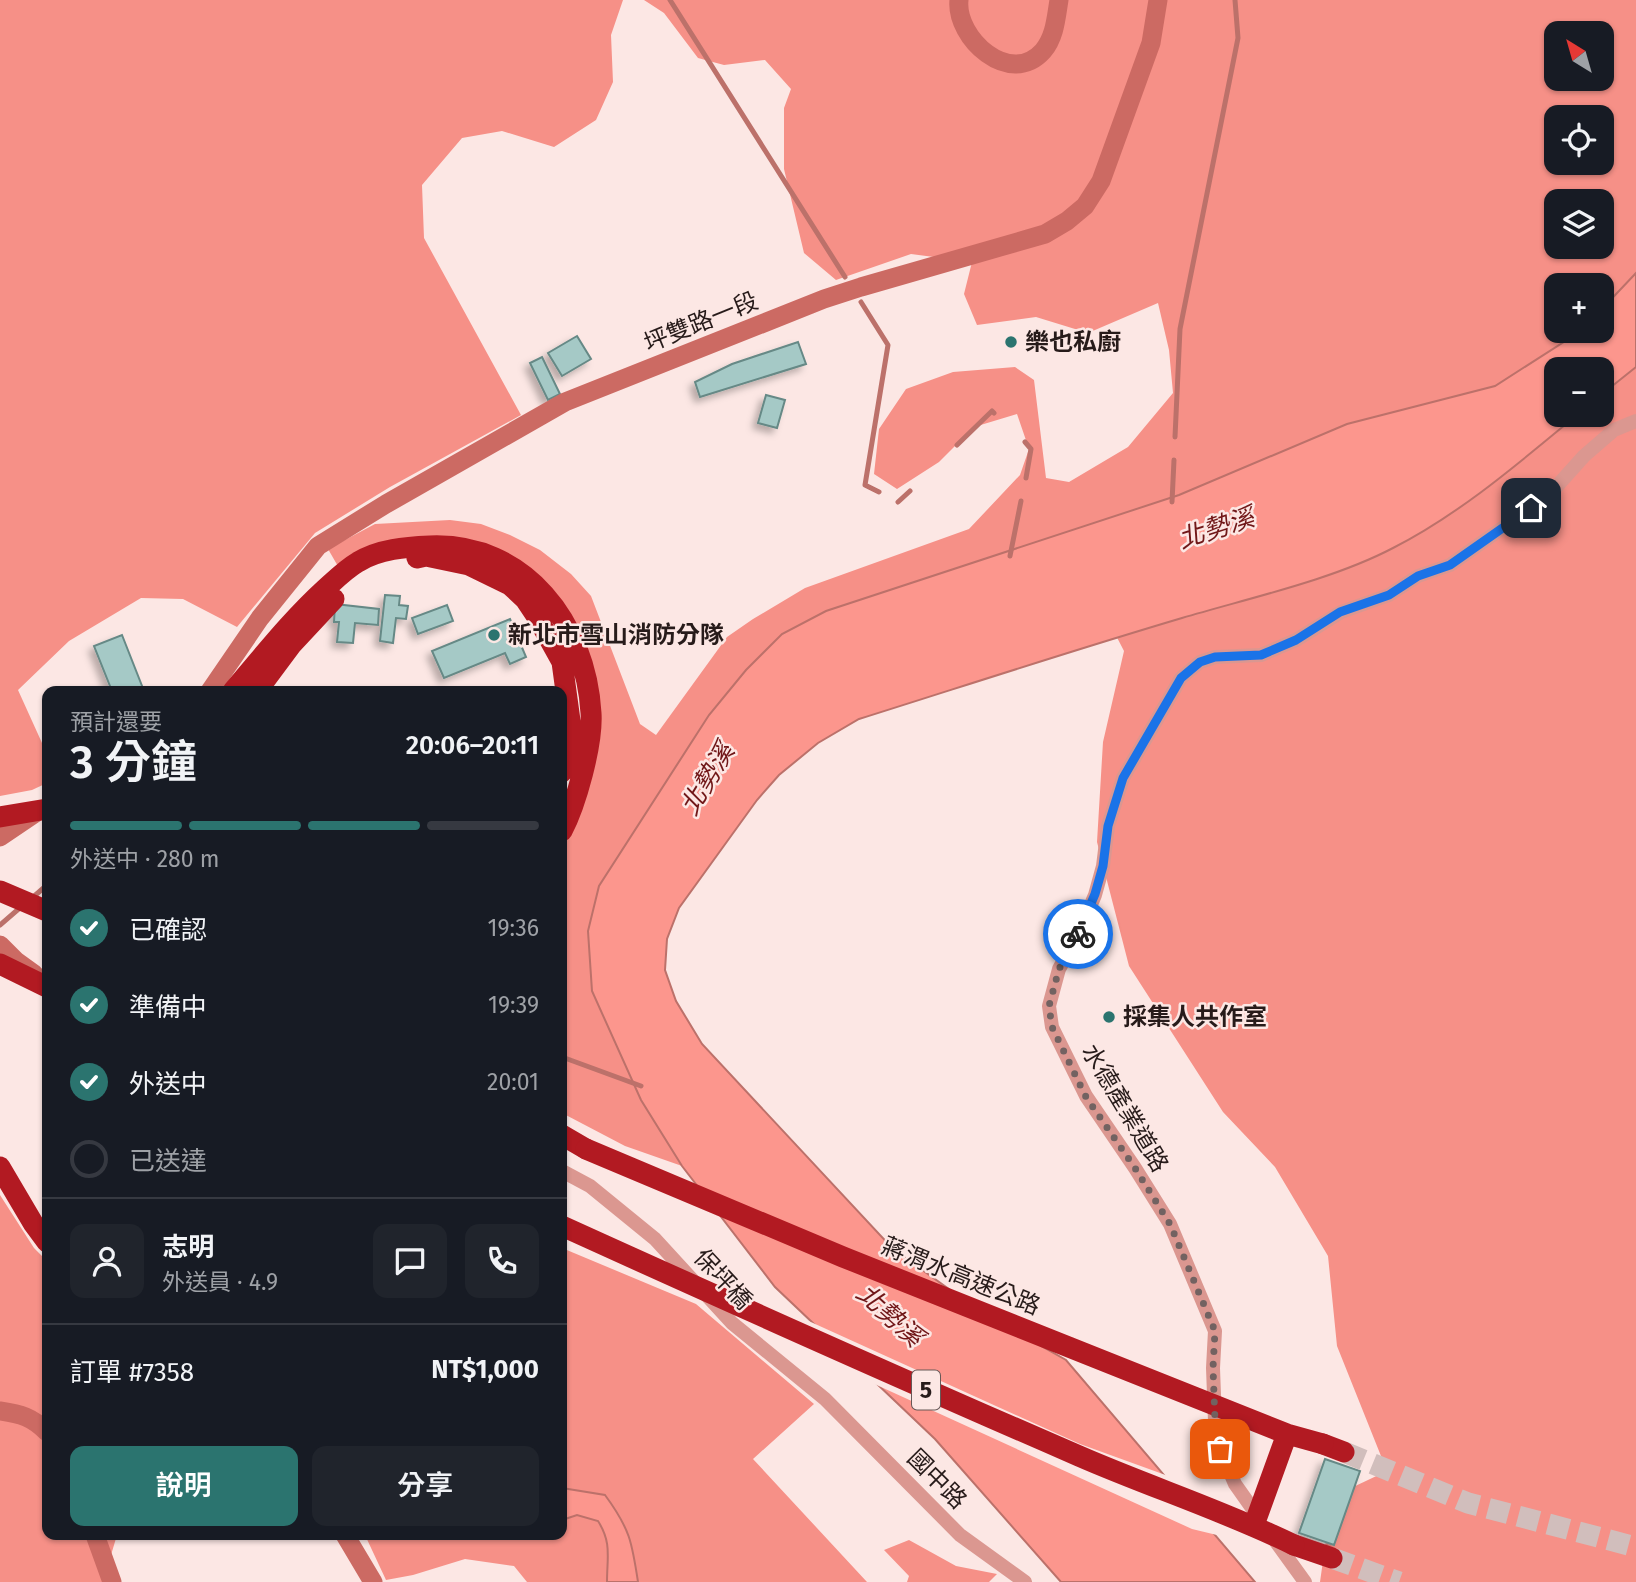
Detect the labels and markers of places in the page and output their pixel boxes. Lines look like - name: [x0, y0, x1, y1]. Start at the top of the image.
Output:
- place label: 樂也私廚: [1025, 328, 1121, 356]
- marker: 樂也私廚: [1003, 334, 1019, 350]
- pin: [1501, 478, 1561, 538]
- place label: 新北市雪山消防分隊: [508, 621, 724, 649]
- marker: 新北市雪山消防分隊: [486, 627, 502, 643]
- place label: 採集人共作室: [1123, 1003, 1267, 1031]
- marker: 採集人共作室: [1101, 1009, 1117, 1025]
- pin: [1190, 1419, 1250, 1479]

